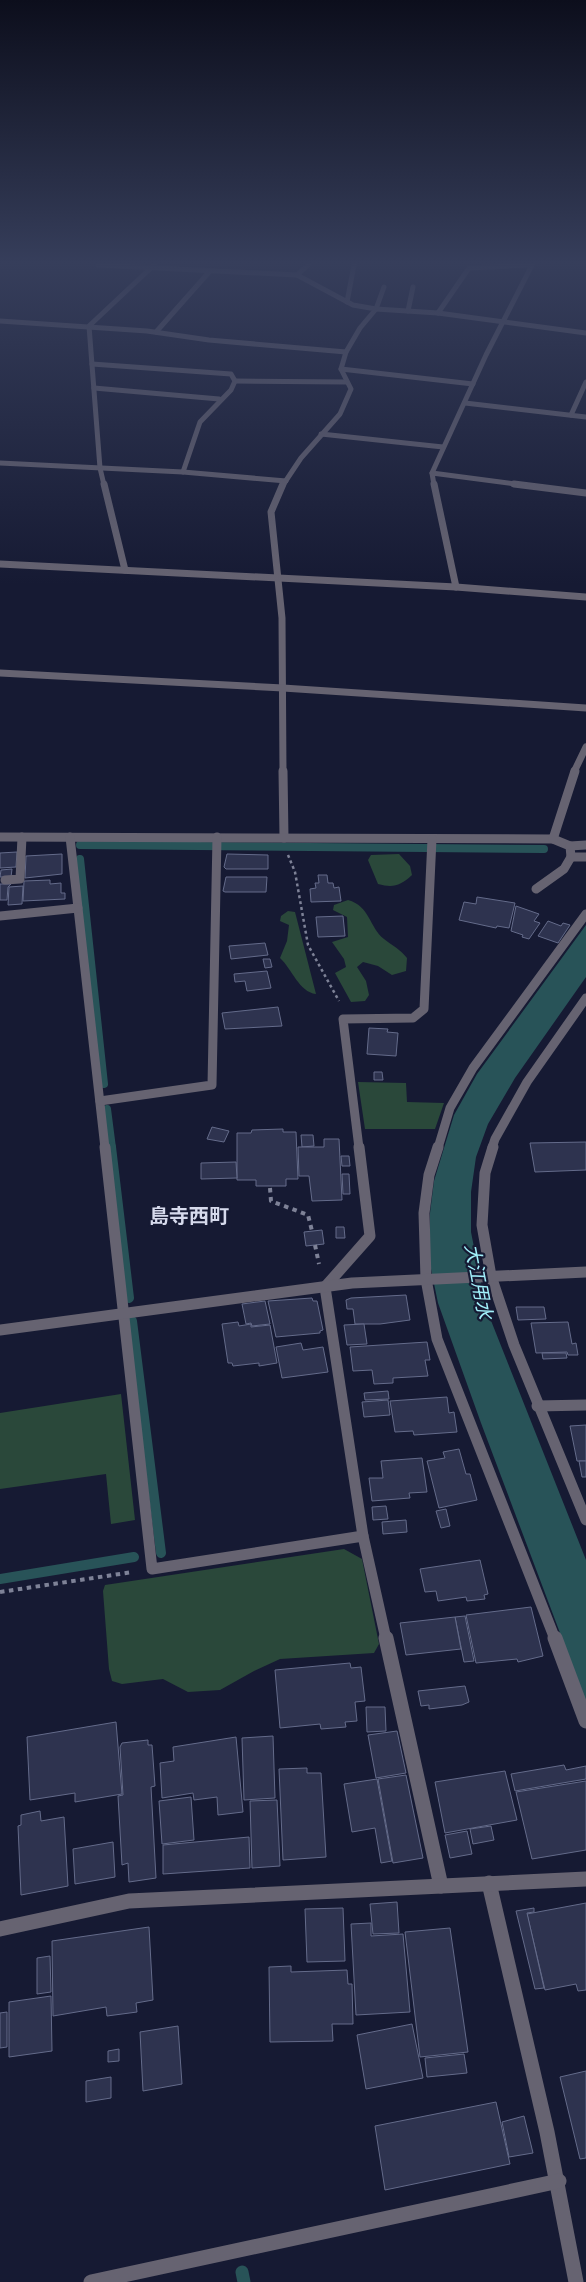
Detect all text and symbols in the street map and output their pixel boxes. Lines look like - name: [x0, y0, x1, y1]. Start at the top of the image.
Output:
- district label: 島寺西町: [149, 1199, 229, 1229]
- water label: 大江用水: [459, 1241, 501, 1323]

